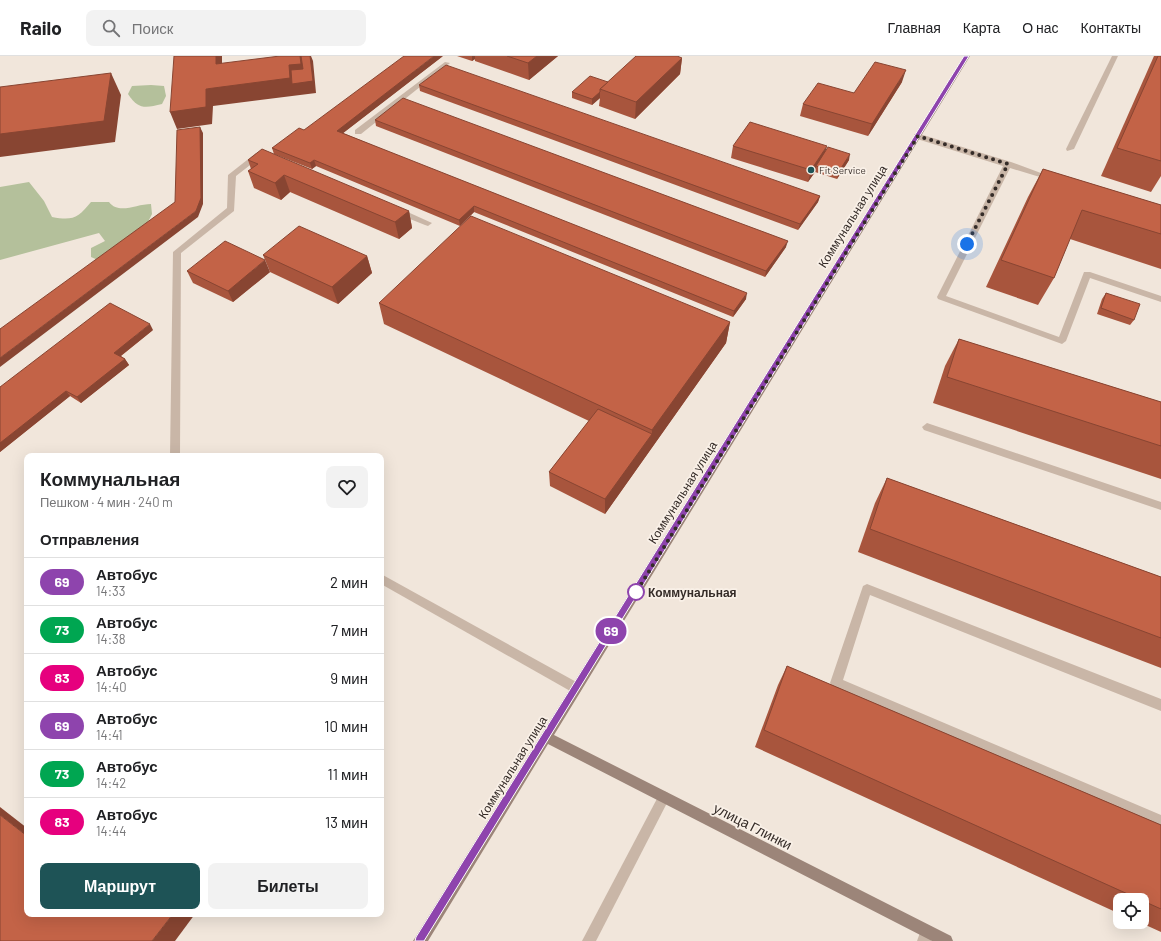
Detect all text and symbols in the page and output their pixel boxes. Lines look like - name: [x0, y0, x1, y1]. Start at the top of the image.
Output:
- search box: [86, 10, 366, 46]
- text: Railo: [20, 16, 62, 39]
- icon: search: [100, 17, 122, 39]
- text: Поиск: [132, 19, 173, 37]
- text: Главная: [888, 19, 941, 36]
- text: Карта: [963, 19, 1000, 36]
- text: О нас: [1022, 19, 1059, 36]
- text: Контакты: [1081, 19, 1141, 36]
- street label: Коммунальная улица: [815, 162, 890, 270]
- place label: Fit Service: [819, 164, 866, 176]
- marker: Fit Service: [806, 165, 816, 175]
- your location: [957, 234, 977, 254]
- street label: Коммунальная улица: [645, 438, 720, 546]
- button: heart: [326, 466, 368, 508]
- text: Коммунальная: [40, 467, 180, 490]
- text: Пешком · 4 мин · 240 m: [40, 494, 173, 510]
- text: Отправления: [40, 530, 139, 548]
- text: Автобус: [96, 565, 158, 583]
- text: 69: [55, 573, 69, 590]
- text: 2 мин: [330, 573, 368, 591]
- text: 14:33: [96, 583, 126, 599]
- marker: Коммунальная: [627, 583, 645, 601]
- place label: Коммунальная: [648, 585, 737, 600]
- text: Автобус: [96, 613, 158, 631]
- line badge: 69: [593, 618, 629, 644]
- text: 73: [55, 621, 69, 638]
- text: 7 мин: [331, 621, 368, 639]
- text: 69: [604, 622, 618, 639]
- text: 14:38: [96, 631, 126, 647]
- text: Автобус: [96, 661, 158, 679]
- text: 83: [54, 669, 70, 686]
- text: 9 мин: [330, 669, 368, 687]
- text: 14:40: [96, 679, 127, 695]
- text: Автобус: [96, 709, 158, 727]
- street label: Коммунальная улица: [475, 713, 550, 821]
- text: 69: [55, 717, 69, 734]
- text: 10 мин: [324, 717, 368, 735]
- text: 14:41: [96, 727, 123, 743]
- text: Автобус: [96, 757, 158, 775]
- text: 73: [55, 765, 69, 782]
- text: 11 мин: [327, 765, 368, 783]
- text: 14:42: [96, 775, 126, 791]
- street label: улица Глинки: [711, 799, 795, 853]
- text: Автобус: [96, 805, 158, 823]
- text: 83: [54, 813, 70, 830]
- text: 13 мин: [325, 813, 368, 831]
- text: 14:44: [96, 823, 126, 839]
- button: Маршрут: [40, 863, 200, 909]
- button: Билеты: [208, 863, 368, 909]
- map controls: [1113, 893, 1149, 929]
- button: locate: [1113, 893, 1149, 929]

